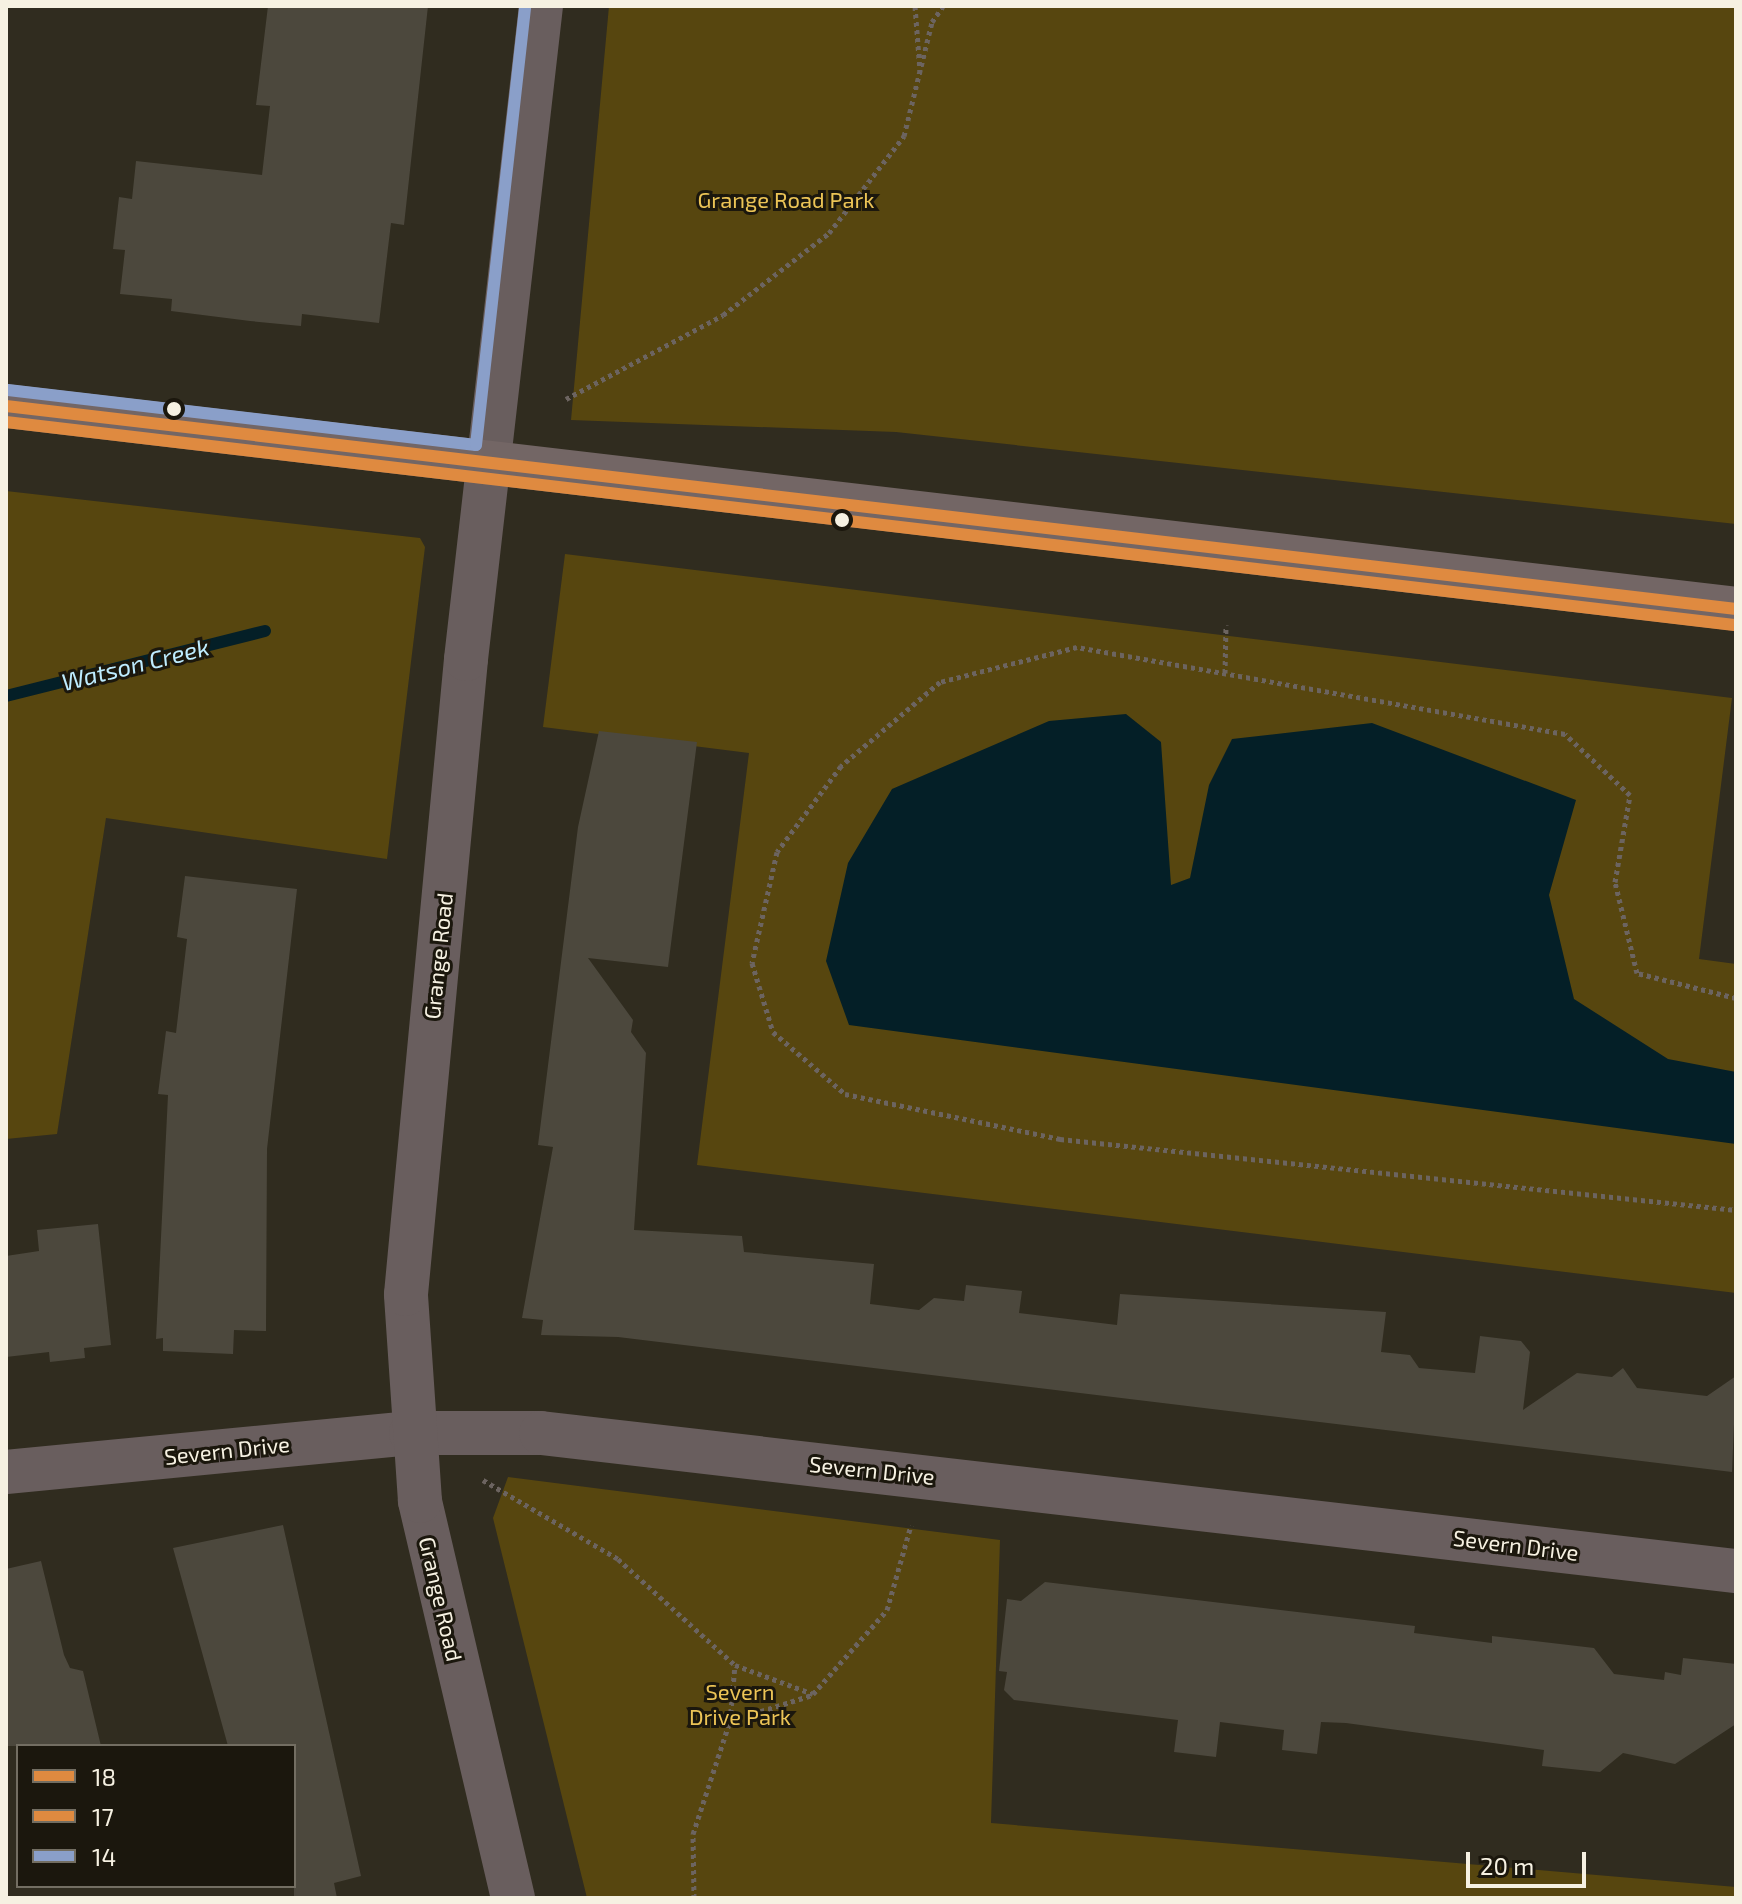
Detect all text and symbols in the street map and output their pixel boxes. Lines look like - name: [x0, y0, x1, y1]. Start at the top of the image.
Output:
- park label: Grange Road Park: [698, 187, 874, 213]
- unlabelled marker: [166, 401, 182, 417]
- unlabelled marker: [834, 512, 850, 528]
- water label: Watson Creek: [58, 632, 212, 696]
- street label: Grange Road: [418, 891, 458, 1021]
- street label: Severn Drive: [163, 1430, 291, 1470]
- street label: Severn Drive: [808, 1450, 936, 1490]
- street label: Severn Drive: [1452, 1524, 1580, 1566]
- street label: Grange Road: [414, 1534, 468, 1664]
- park label: Severn Drive Park: [689, 1678, 791, 1730]
- legend: [16, 1744, 296, 1888]
- text: 18: [92, 1762, 116, 1791]
- text: 17: [92, 1802, 114, 1831]
- scale bar: [1470, 1836, 1590, 1886]
- text: 14: [92, 1842, 116, 1871]
- text: 20 m: [1480, 1851, 1534, 1880]

